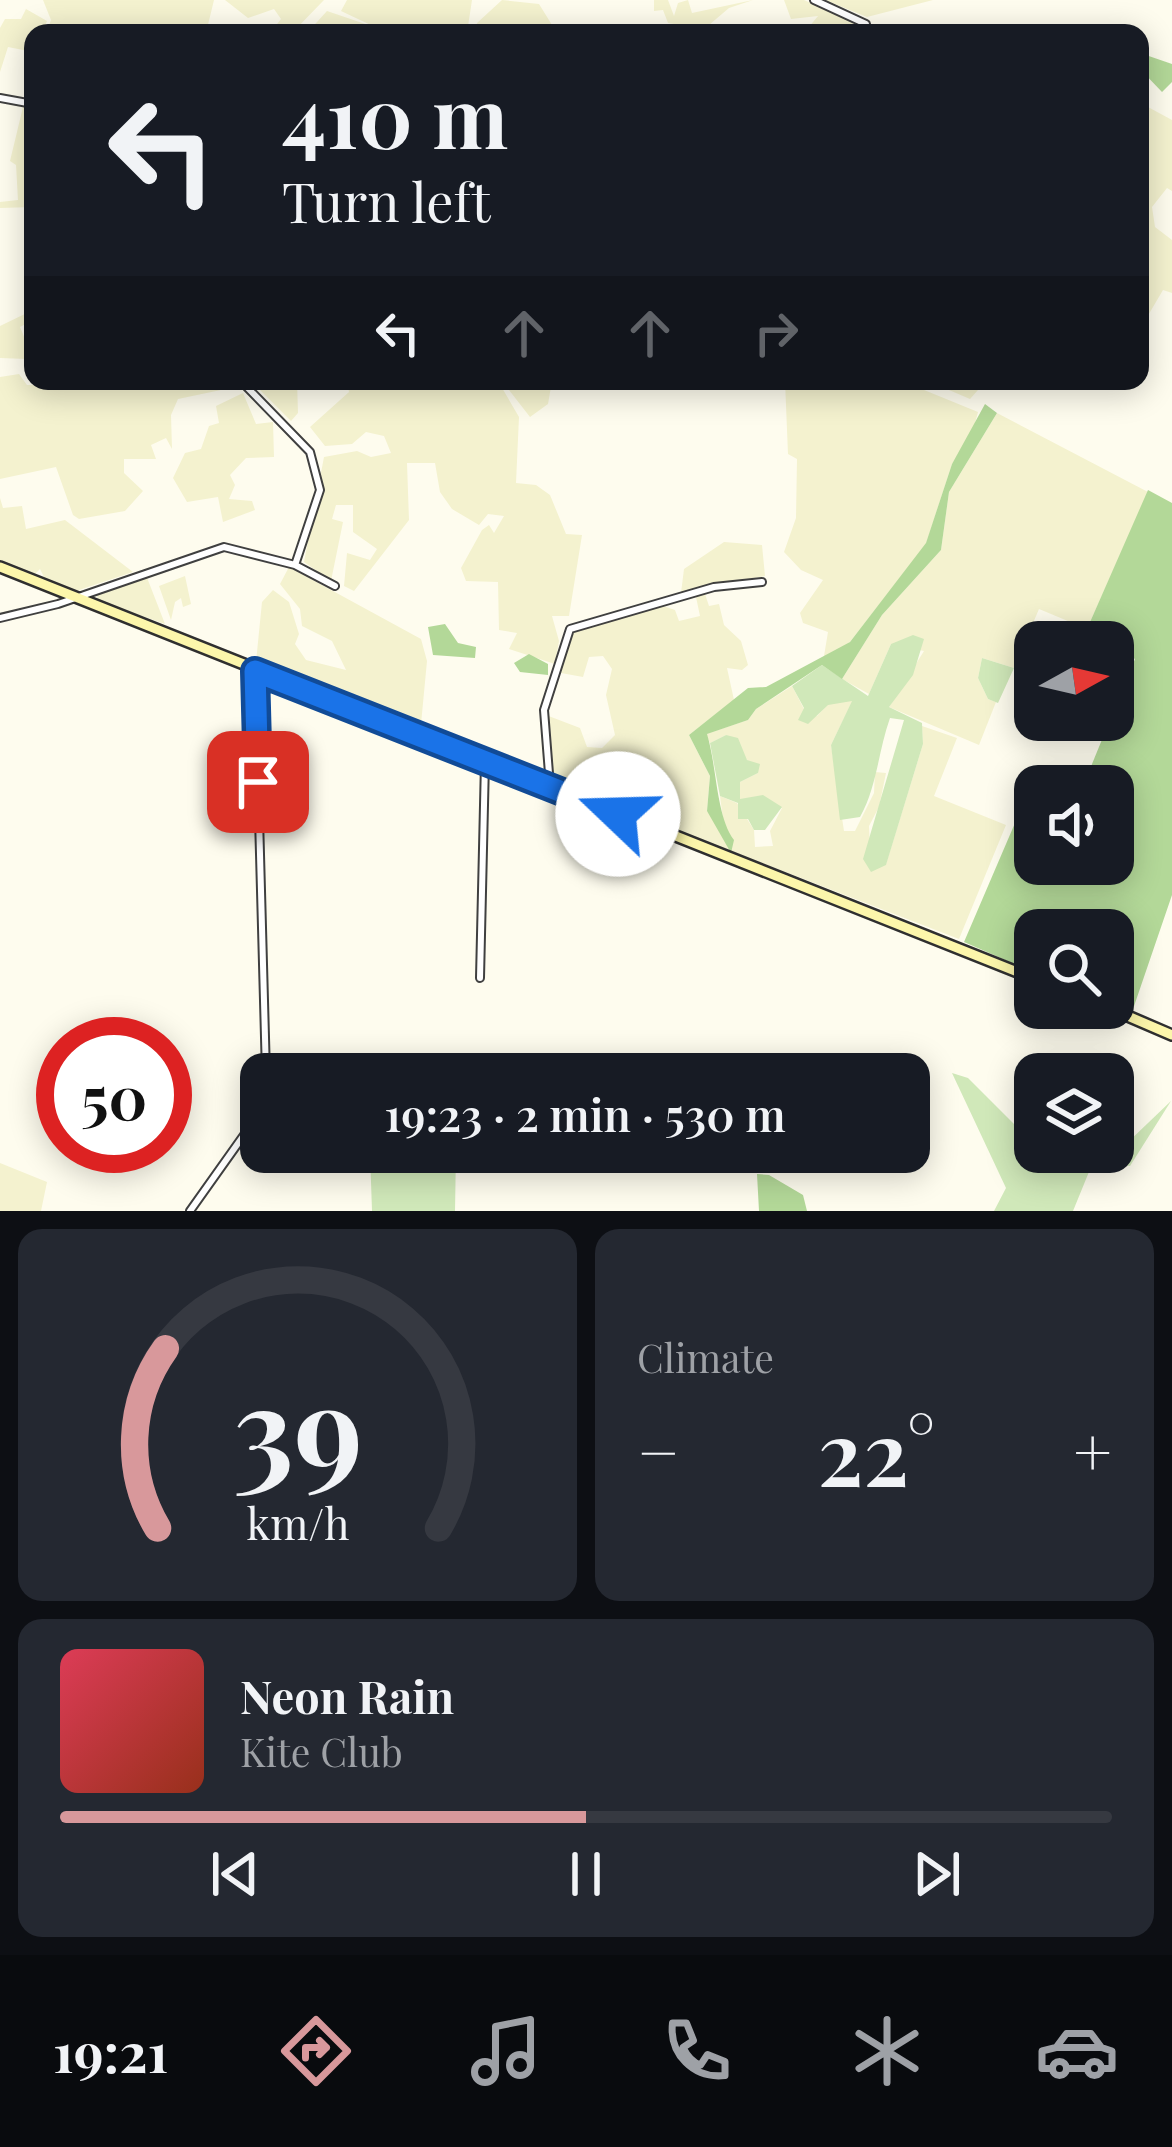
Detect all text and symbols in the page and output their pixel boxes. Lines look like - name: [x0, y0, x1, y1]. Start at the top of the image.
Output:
- text: 410 m: [282, 58, 508, 170]
- icon: left: [84, 72, 240, 228]
- text: Turn left: [282, 165, 491, 237]
- icon: left: [365, 300, 431, 366]
- icon: ahead: [491, 300, 557, 366]
- icon: ahead: [617, 300, 683, 366]
- icon: right: [743, 300, 809, 366]
- north arrow: [1014, 621, 1134, 741]
- map controls: [1014, 621, 1134, 1173]
- pin: [207, 731, 309, 833]
- icon: arrive: [225, 749, 291, 815]
- position arrow: [555, 751, 681, 877]
- button: sound: [1014, 765, 1134, 885]
- button: search: [1014, 909, 1134, 1029]
- speed limit sign: 50: [36, 1017, 192, 1173]
- button: layers: [1014, 1053, 1134, 1173]
- text: 19:23 · 2 min · 530 m: [384, 1083, 786, 1143]
- text: Climate: [637, 1331, 774, 1383]
- text: 39: [233, 1342, 362, 1508]
- text: 22°: [817, 1390, 936, 1510]
- text: −: [637, 1406, 680, 1494]
- text: +: [1073, 1406, 1112, 1494]
- text: km/h: [246, 1494, 349, 1551]
- text: Neon Rain: [240, 1665, 454, 1725]
- text: Kite Club: [240, 1725, 403, 1777]
- icon: previous: [202, 1841, 268, 1907]
- icon: pause: [553, 1841, 619, 1907]
- icon: next: [904, 1841, 970, 1907]
- icon: directions: [274, 2009, 358, 2093]
- icon: music: [464, 2009, 548, 2093]
- icon: phone: [655, 2009, 739, 2093]
- icon: climate: [845, 2009, 929, 2093]
- icon: car: [1035, 2009, 1119, 2093]
- text: 19:21: [53, 2015, 168, 2087]

